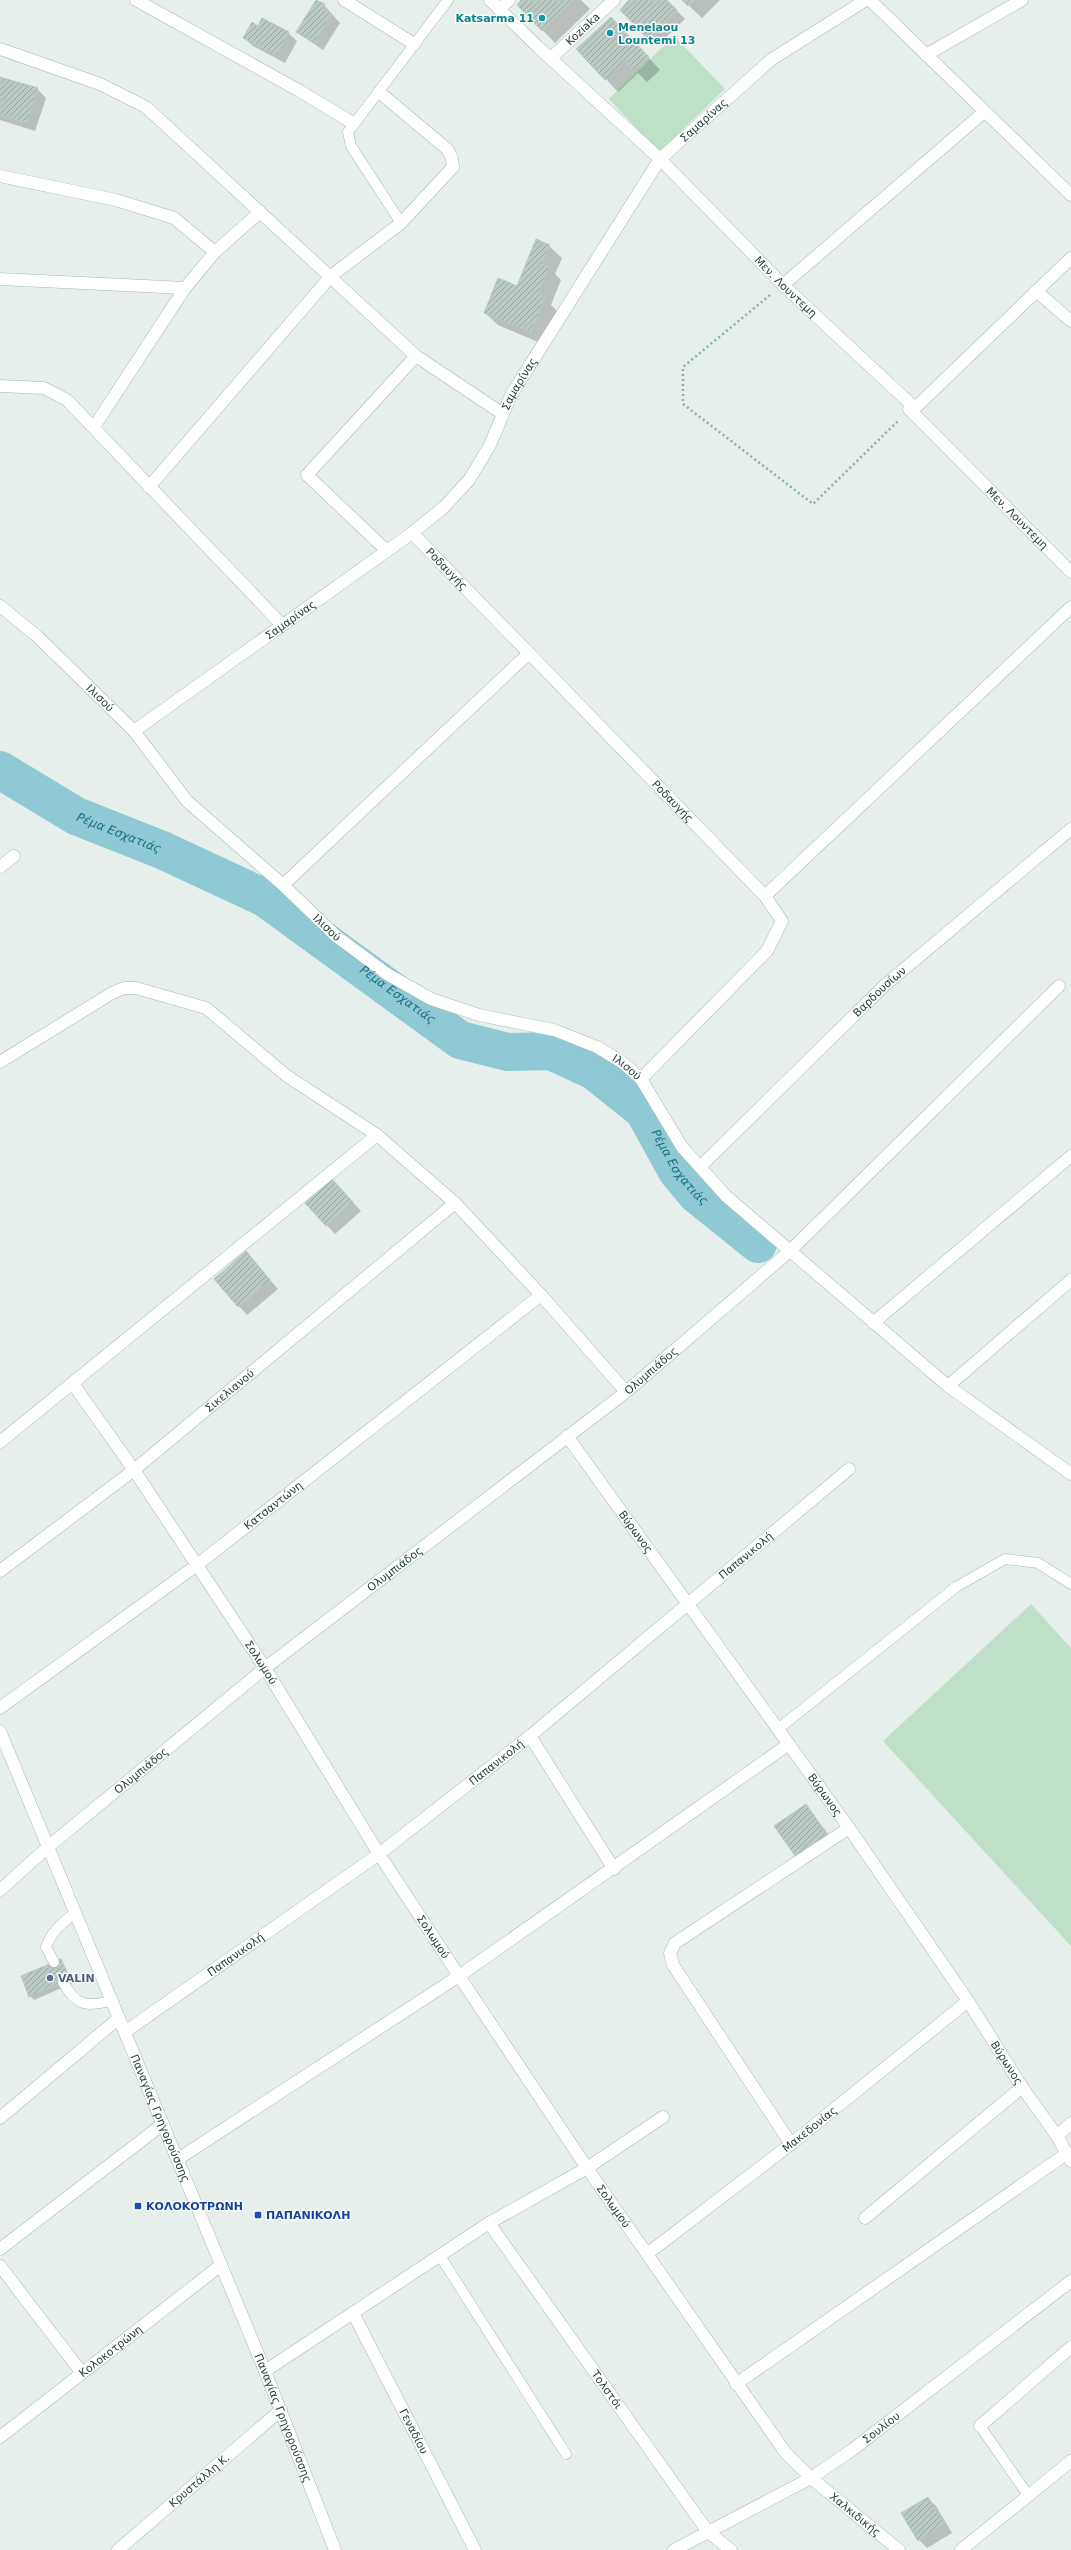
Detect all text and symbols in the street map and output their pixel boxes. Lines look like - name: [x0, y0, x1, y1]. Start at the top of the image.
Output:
- street label: Koziaka: [563, 10, 602, 48]
- place label: Katsarma 11: [455, 12, 534, 25]
- marker: Katsarma 11: [537, 13, 547, 23]
- place label: Menelaou Lountemi 13: [618, 21, 695, 47]
- marker: Menelaou Lountemi 13: [605, 28, 615, 38]
- street label: Σαμαρίνας: [677, 95, 730, 145]
- street label: Μεν. Λουντεμη: [752, 253, 820, 320]
- street label: Σαμαρίνας: [499, 355, 540, 412]
- street label: Μεν. Λουντεμη: [984, 484, 1051, 552]
- street label: Ροδαυγής: [423, 545, 470, 593]
- street label: Σαμαρίνας: [263, 597, 318, 642]
- street label: Ιλισού: [84, 681, 117, 714]
- street label: Ροδαυγής: [649, 777, 696, 825]
- water label: Ρέμα Εσχατιάς: [75, 810, 163, 856]
- street label: Ιλισού: [311, 911, 343, 944]
- water label: Ρέμα Εσχατιάς: [357, 963, 438, 1027]
- street label: Βαρδουσίων: [850, 964, 909, 1019]
- street label: Ιλισού: [610, 1051, 644, 1083]
- water label: Ρέμα Εσχατιάς: [648, 1127, 711, 1208]
- street label: Ολυμπιάδος: [622, 1344, 680, 1397]
- street label: Σικελιανού: [202, 1366, 257, 1415]
- street label: Κατσαντώνη: [241, 1478, 305, 1532]
- street label: Βύρωνος: [616, 1508, 656, 1556]
- street label: Παπανικολή: [716, 1529, 775, 1582]
- street label: Ολυμπιάδος: [364, 1544, 425, 1594]
- street label: Σολωμού: [242, 1638, 280, 1687]
- street label: Παπανικολή: [466, 1737, 526, 1788]
- street label: Ολυμπιάδος: [111, 1744, 171, 1796]
- street label: Βύρωνος: [805, 1771, 845, 1819]
- street label: Σολωμού: [414, 1913, 452, 1961]
- street label: Παπανικολή: [205, 1930, 266, 1979]
- place label: VALIN: [58, 1972, 95, 1985]
- marker: VALIN: [45, 1973, 55, 1983]
- street label: Βύρωνος: [988, 2039, 1026, 2087]
- street label: Παναγίας Γρηγορούσσης: [128, 2052, 193, 2184]
- street label: Μακεδονίας: [780, 2103, 839, 2155]
- street label: Σολωμού: [594, 2182, 633, 2230]
- place label: ΚΟΛΟΚΟΤΡΩΝΗ: [146, 2200, 243, 2213]
- marker: ΚΟΛΟΚΟΤΡΩΝΗ: [133, 2201, 143, 2211]
- place label: ΠΑΠΑΝΙΚΟΛΗ: [266, 2209, 350, 2222]
- marker: ΠΑΠΑΝΙΚΟΛΗ: [253, 2210, 263, 2220]
- street label: Κολοκοτρώνη: [76, 2322, 145, 2380]
- street label: Παναγίας Γρηγορούσσης: [252, 2352, 314, 2484]
- street label: Τολστόι: [588, 2367, 625, 2411]
- street label: Γεναδίου: [397, 2406, 431, 2456]
- street label: Σουλίου: [860, 2409, 902, 2446]
- street label: Κρυστάλλη Κ.: [166, 2451, 232, 2510]
- street label: Χαλκιδικής: [827, 2490, 883, 2539]

